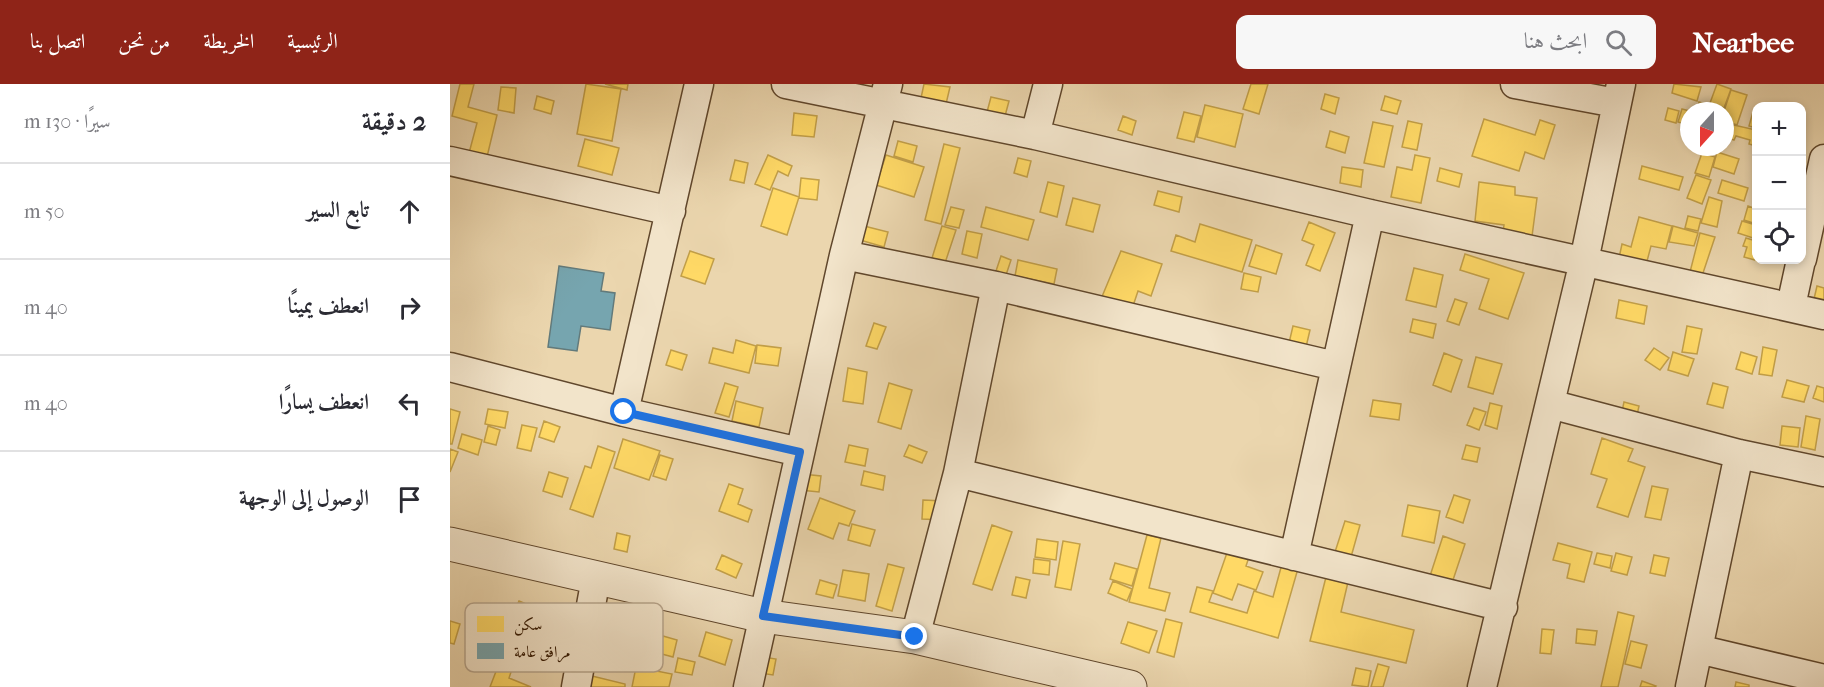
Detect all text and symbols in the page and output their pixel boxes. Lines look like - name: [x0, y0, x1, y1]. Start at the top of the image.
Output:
- search box: [1236, 15, 1656, 69]
- icon: search: [1602, 26, 1635, 59]
- text: Nearbee: [1692, 26, 1794, 59]
- text: ابحث هنا: [1524, 28, 1587, 54]
- text: اتصل بنا: [30, 29, 85, 53]
- text: من نحن: [118, 29, 170, 53]
- text: الخريطة: [203, 29, 254, 53]
- text: الرئيسية: [287, 29, 338, 53]
- north arrow: [1680, 102, 1734, 156]
- map controls: [1752, 102, 1806, 264]
- button: +: [1752, 102, 1806, 156]
- text: 2 دقيقة: [362, 106, 426, 137]
- text: سيرًا · 130 m: [24, 110, 111, 133]
- button: −: [1752, 156, 1806, 210]
- icon: ahead: [393, 195, 426, 228]
- text: تابع السير: [307, 197, 369, 223]
- text: 50 m: [24, 200, 65, 223]
- button: locate: [1752, 210, 1806, 264]
- icon: right: [393, 291, 426, 324]
- text: انعطف يمينًا: [288, 293, 369, 319]
- text: 40 m: [24, 296, 68, 319]
- icon: left: [393, 387, 426, 420]
- text: انعطف يسارًا: [279, 389, 369, 415]
- text: 40 m: [24, 392, 68, 415]
- route start: [610, 398, 636, 424]
- icon: arrive: [393, 483, 426, 516]
- text: الوصول إلى الوجهة: [239, 485, 369, 511]
- legend: [465, 603, 663, 672]
- text: سكن: [514, 615, 542, 636]
- route end: [901, 623, 927, 649]
- text: مرافق عامة: [514, 642, 571, 663]

